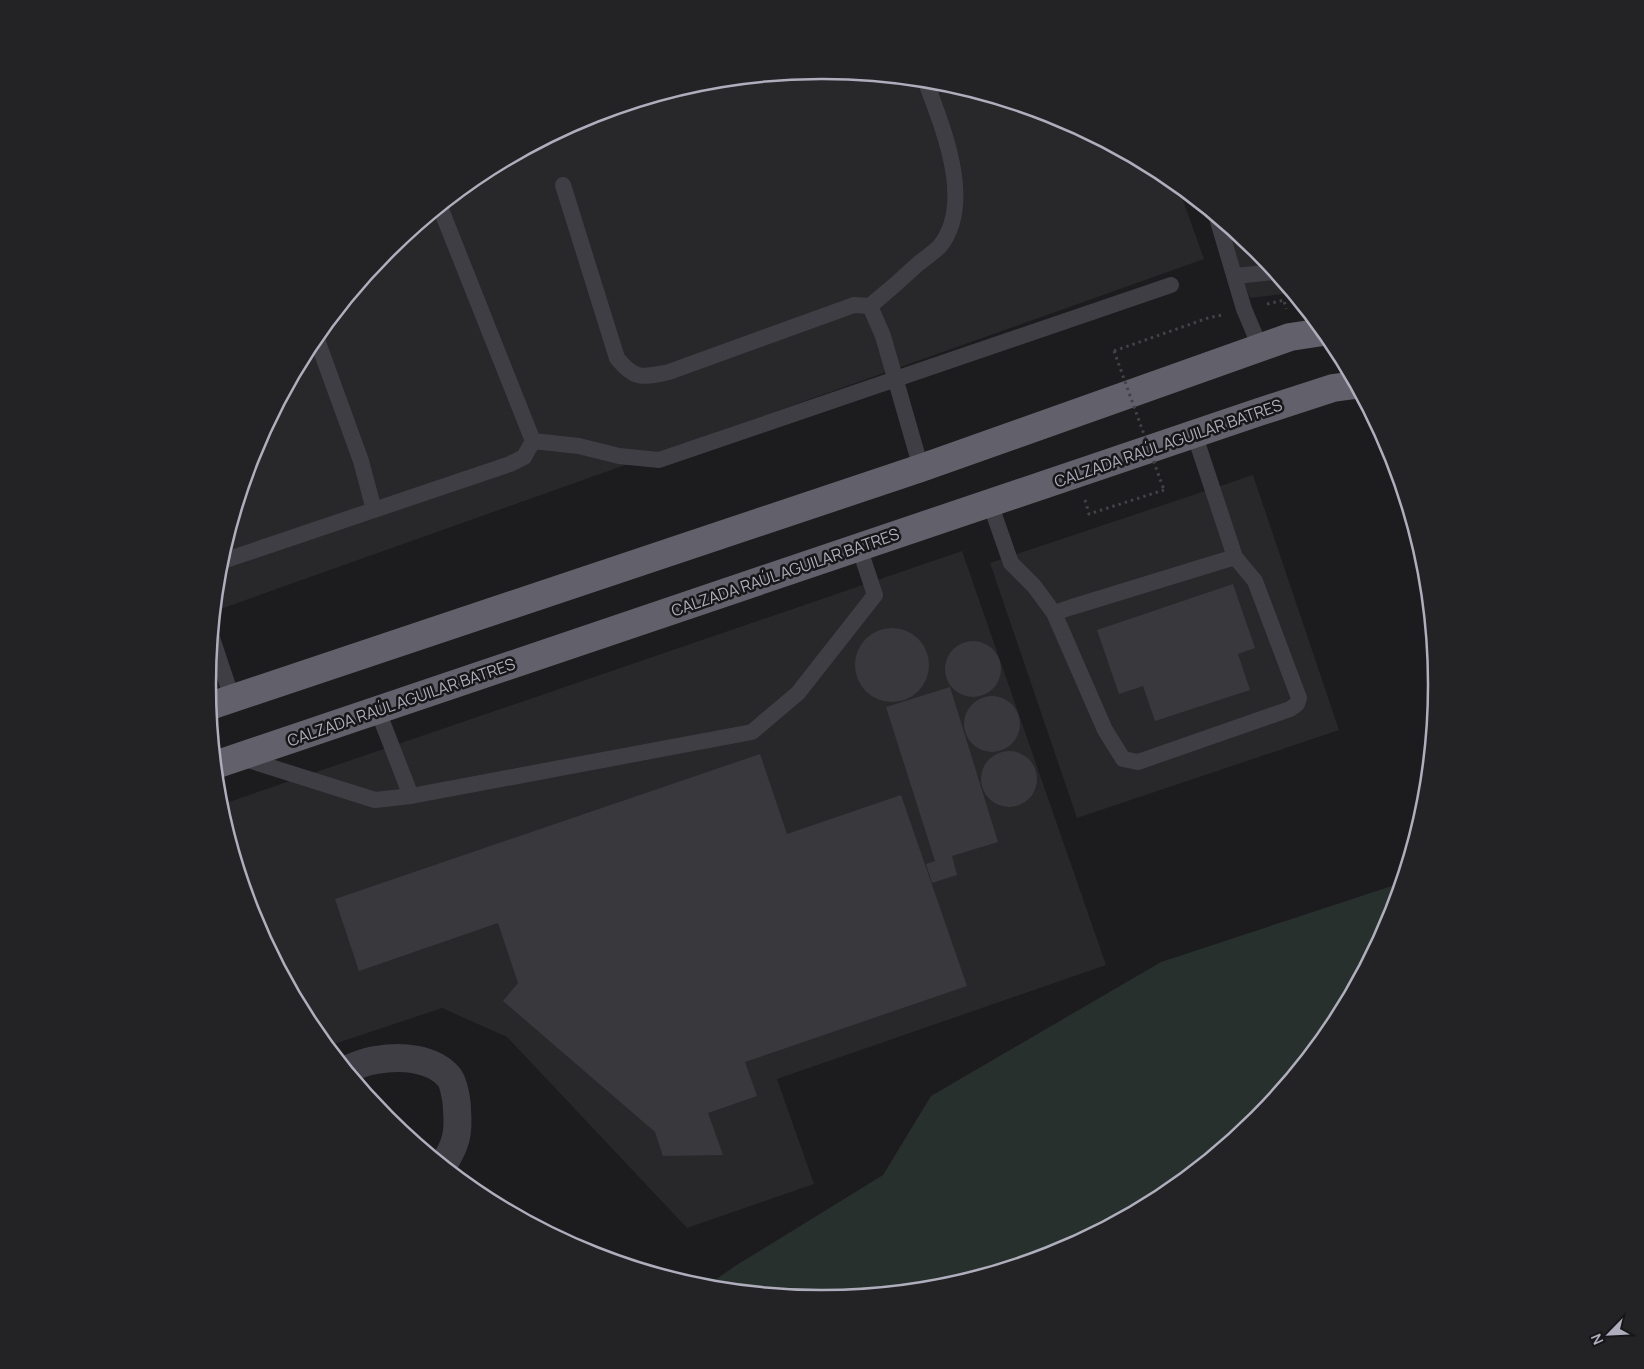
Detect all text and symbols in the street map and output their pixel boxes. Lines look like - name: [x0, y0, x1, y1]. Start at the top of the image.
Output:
- street label: CALZADA RAÚL AGUILAR BATRES: [1051, 394, 1285, 492]
- street label: CALZADA RAÚL AGUILAR BATRES: [668, 523, 902, 621]
- street label: CALZADA RAÚL AGUILAR BATRES: [284, 653, 518, 751]
- north arrow: [1584, 1309, 1634, 1359]
- text: N: [1586, 1331, 1607, 1348]

